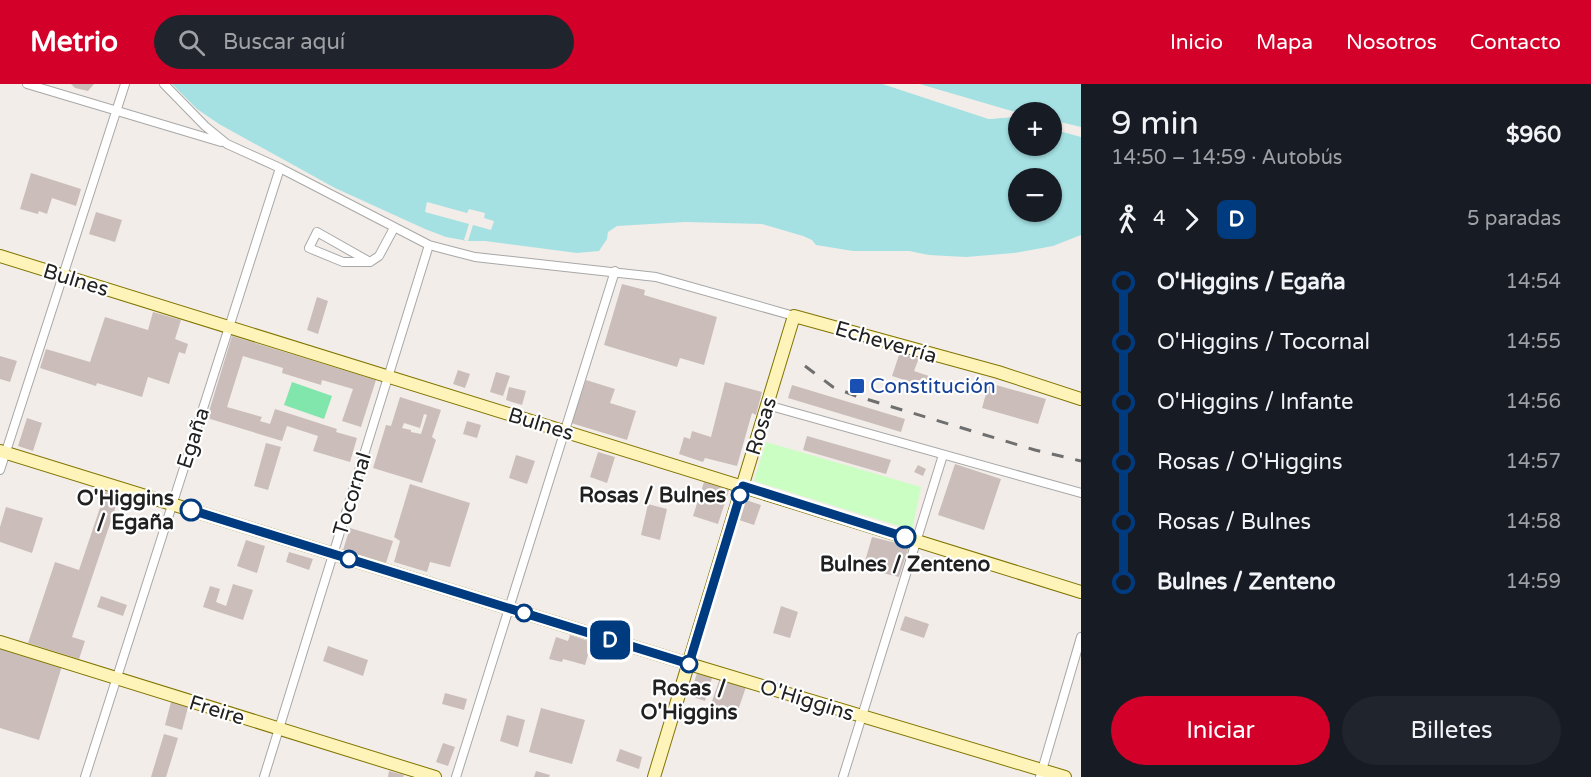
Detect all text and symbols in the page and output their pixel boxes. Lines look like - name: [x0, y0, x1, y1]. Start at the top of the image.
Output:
- search box: [154, 15, 574, 69]
- text: Metrio: [30, 25, 118, 59]
- icon: search: [175, 26, 208, 59]
- text: Buscar aquí: [223, 29, 345, 55]
- text: Inicio: [1170, 30, 1223, 55]
- text: Mapa: [1256, 30, 1313, 55]
- text: Nosotros: [1346, 30, 1437, 55]
- text: Contacto: [1470, 30, 1561, 55]
- map controls: [1008, 102, 1062, 222]
- button: +: [1008, 102, 1062, 156]
- text: 9 min: [1111, 104, 1199, 143]
- text: $960: [1506, 122, 1561, 148]
- text: 14:50 – 14:59 · Autobús: [1111, 146, 1342, 170]
- button: −: [1008, 168, 1062, 222]
- icon: walk: [1111, 203, 1144, 236]
- icon: forward: [1175, 203, 1208, 236]
- text: 4: [1153, 207, 1166, 231]
- text: D: [1229, 207, 1244, 232]
- text: 5 paradas: [1467, 207, 1561, 231]
- street label: Bulnes: [40, 259, 112, 302]
- text: O'Higgins / Egaña: [1157, 269, 1346, 295]
- text: 14:54: [1506, 270, 1561, 294]
- street label: Echeverría: [832, 316, 940, 369]
- text: O'Higgins / Tocornal: [1157, 329, 1370, 355]
- text: 14:55: [1506, 330, 1561, 354]
- place label: Constitución: [870, 374, 996, 399]
- marker: Constitución: [848, 377, 866, 395]
- text: O'Higgins / Infante: [1157, 389, 1353, 415]
- text: 14:56: [1506, 390, 1561, 414]
- street label: Rosas: [741, 394, 782, 458]
- street label: Bulnes: [505, 403, 577, 446]
- street label: Egaña: [172, 404, 215, 472]
- street label: Tocornal: [328, 449, 377, 539]
- text: Rosas / O'Higgins: [1157, 449, 1343, 475]
- text: 14:57: [1506, 450, 1561, 474]
- place label: Rosas / Bulnes: [579, 483, 726, 508]
- place label: O'Higgins / Egaña: [77, 486, 174, 535]
- marker: Rosas / Bulnes: [731, 486, 749, 504]
- marker: O'Higgins / Egaña: [180, 499, 202, 521]
- text: Rosas / Bulnes: [1157, 509, 1311, 535]
- text: 14:58: [1506, 510, 1561, 534]
- marker: Bulnes / Zenteno: [894, 526, 916, 548]
- unlabelled marker: [340, 550, 358, 568]
- place label: Bulnes / Zenteno: [820, 552, 990, 577]
- text: Bulnes / Zenteno: [1157, 569, 1336, 595]
- text: 14:59: [1506, 570, 1561, 594]
- unlabelled marker: [515, 604, 533, 622]
- line badge: D: [590, 620, 630, 660]
- text: D: [602, 628, 618, 653]
- marker: Rosas / O'Higgins: [680, 655, 698, 673]
- street label: O'Higgins: [757, 674, 857, 727]
- place label: Rosas / O'Higgins: [640, 676, 738, 725]
- street label: Freire: [186, 690, 248, 731]
- button: Iniciar: [1111, 696, 1330, 765]
- button: Billetes: [1342, 696, 1561, 765]

